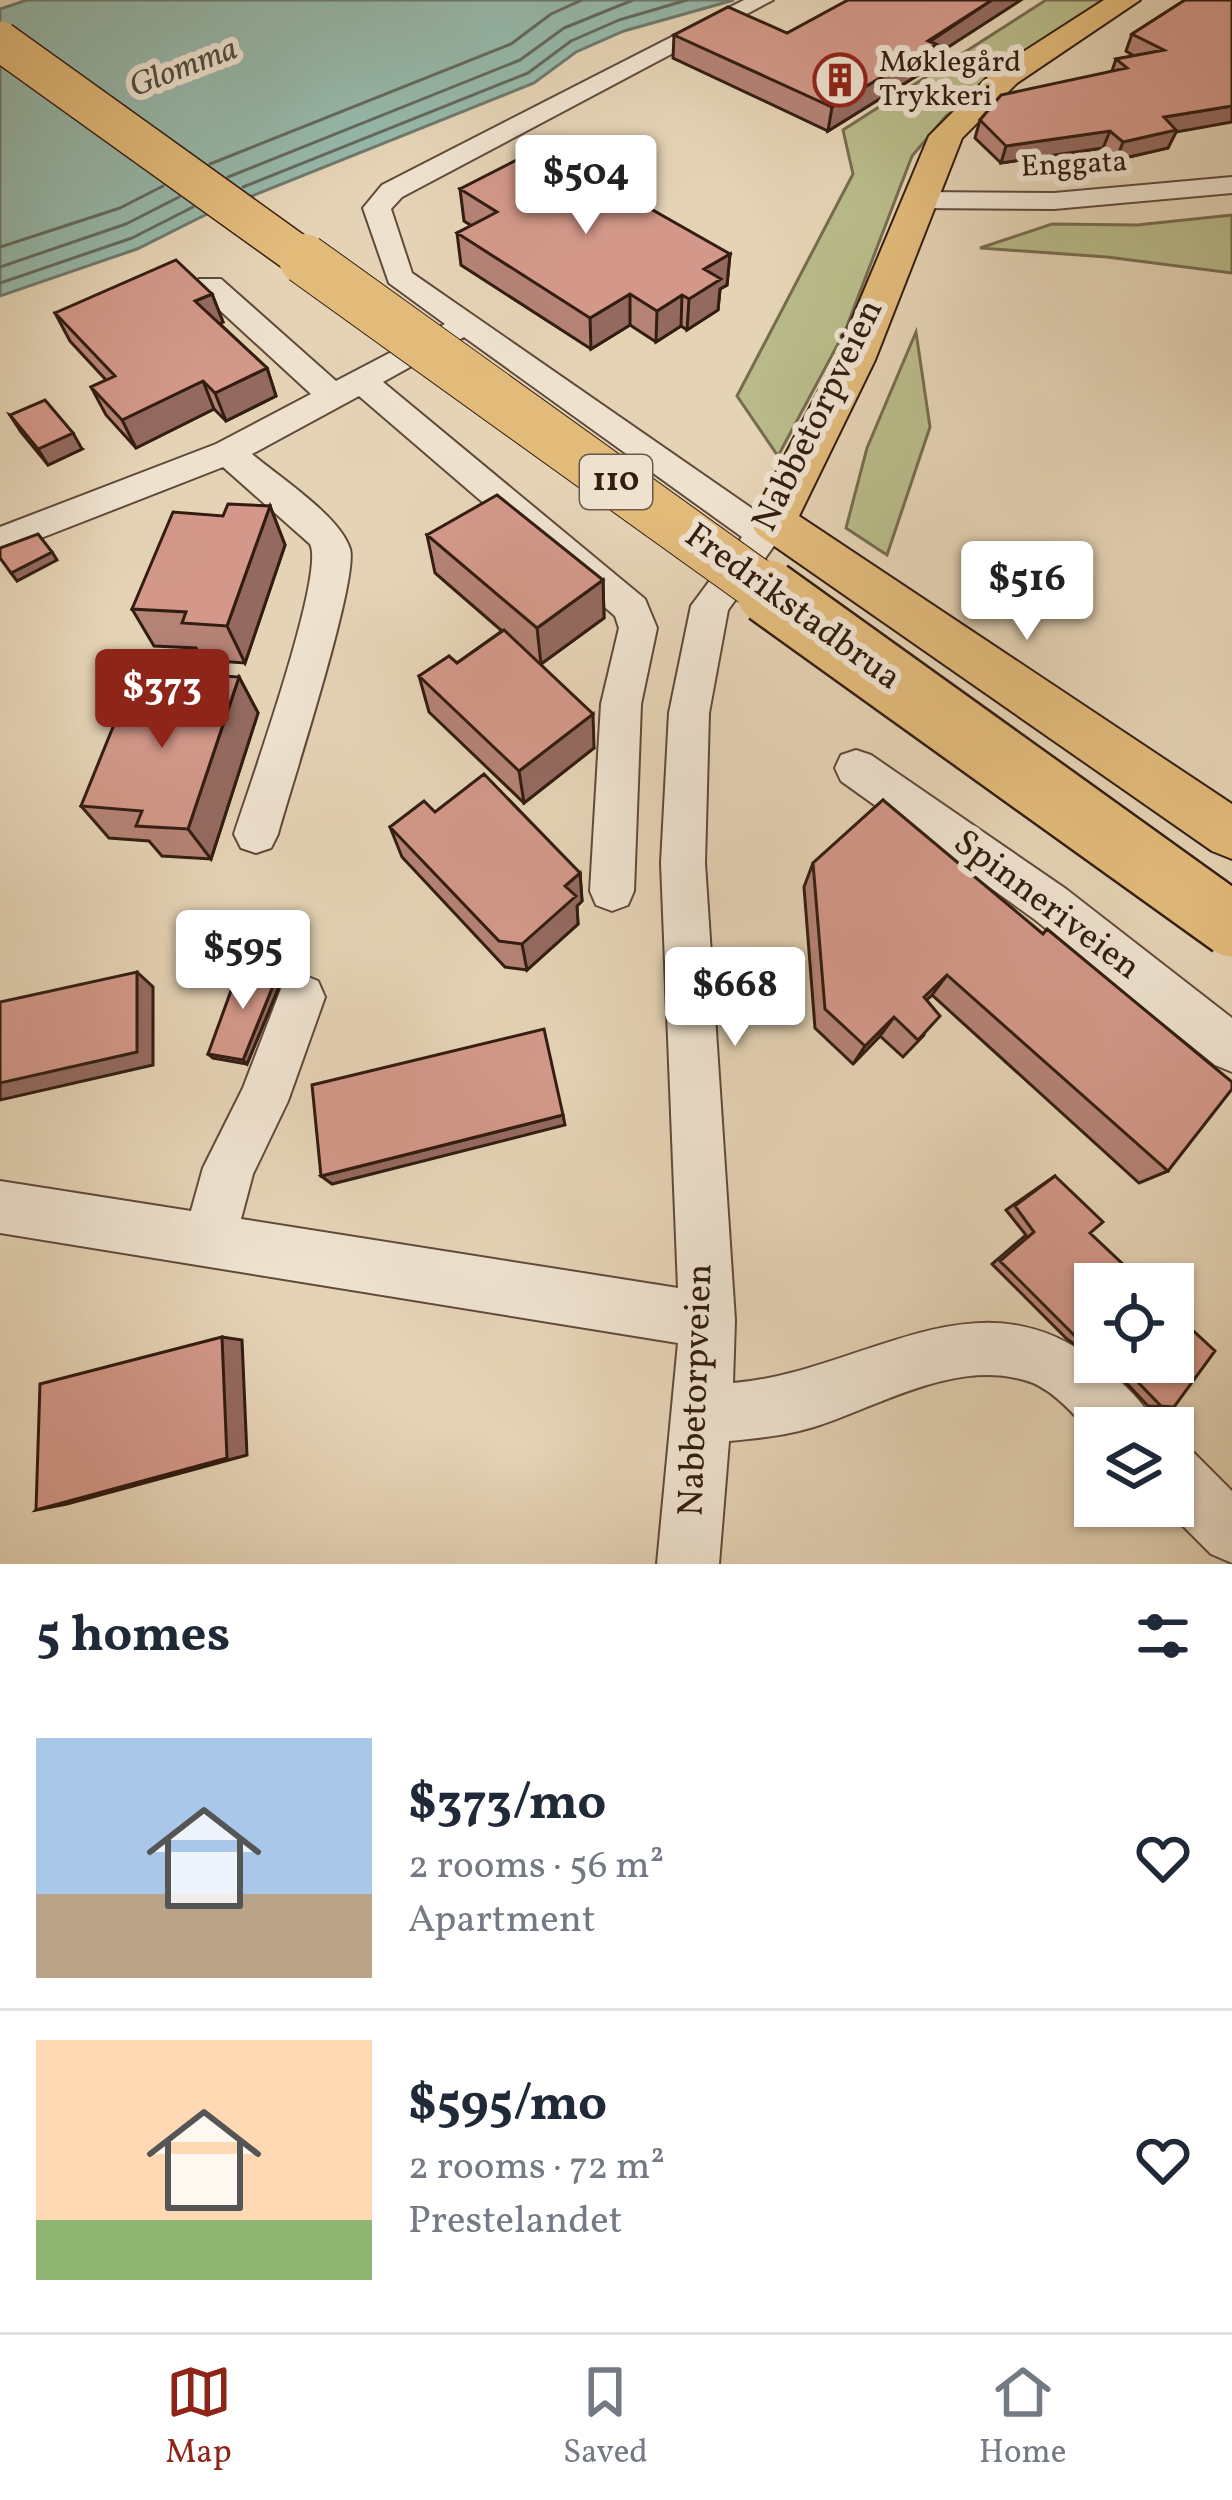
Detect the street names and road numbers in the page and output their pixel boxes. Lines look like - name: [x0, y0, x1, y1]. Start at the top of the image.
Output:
- street label: Enggata: [1020, 141, 1128, 189]
- street label: Nabbetorpveien: [741, 292, 897, 540]
- road number: 110: [580, 455, 652, 509]
- street label: Fredrikstadbrua: [674, 512, 910, 704]
- street label: Spinneriveien: [942, 819, 1150, 993]
- street label: Nabbetorpveien: [668, 1263, 726, 1517]

